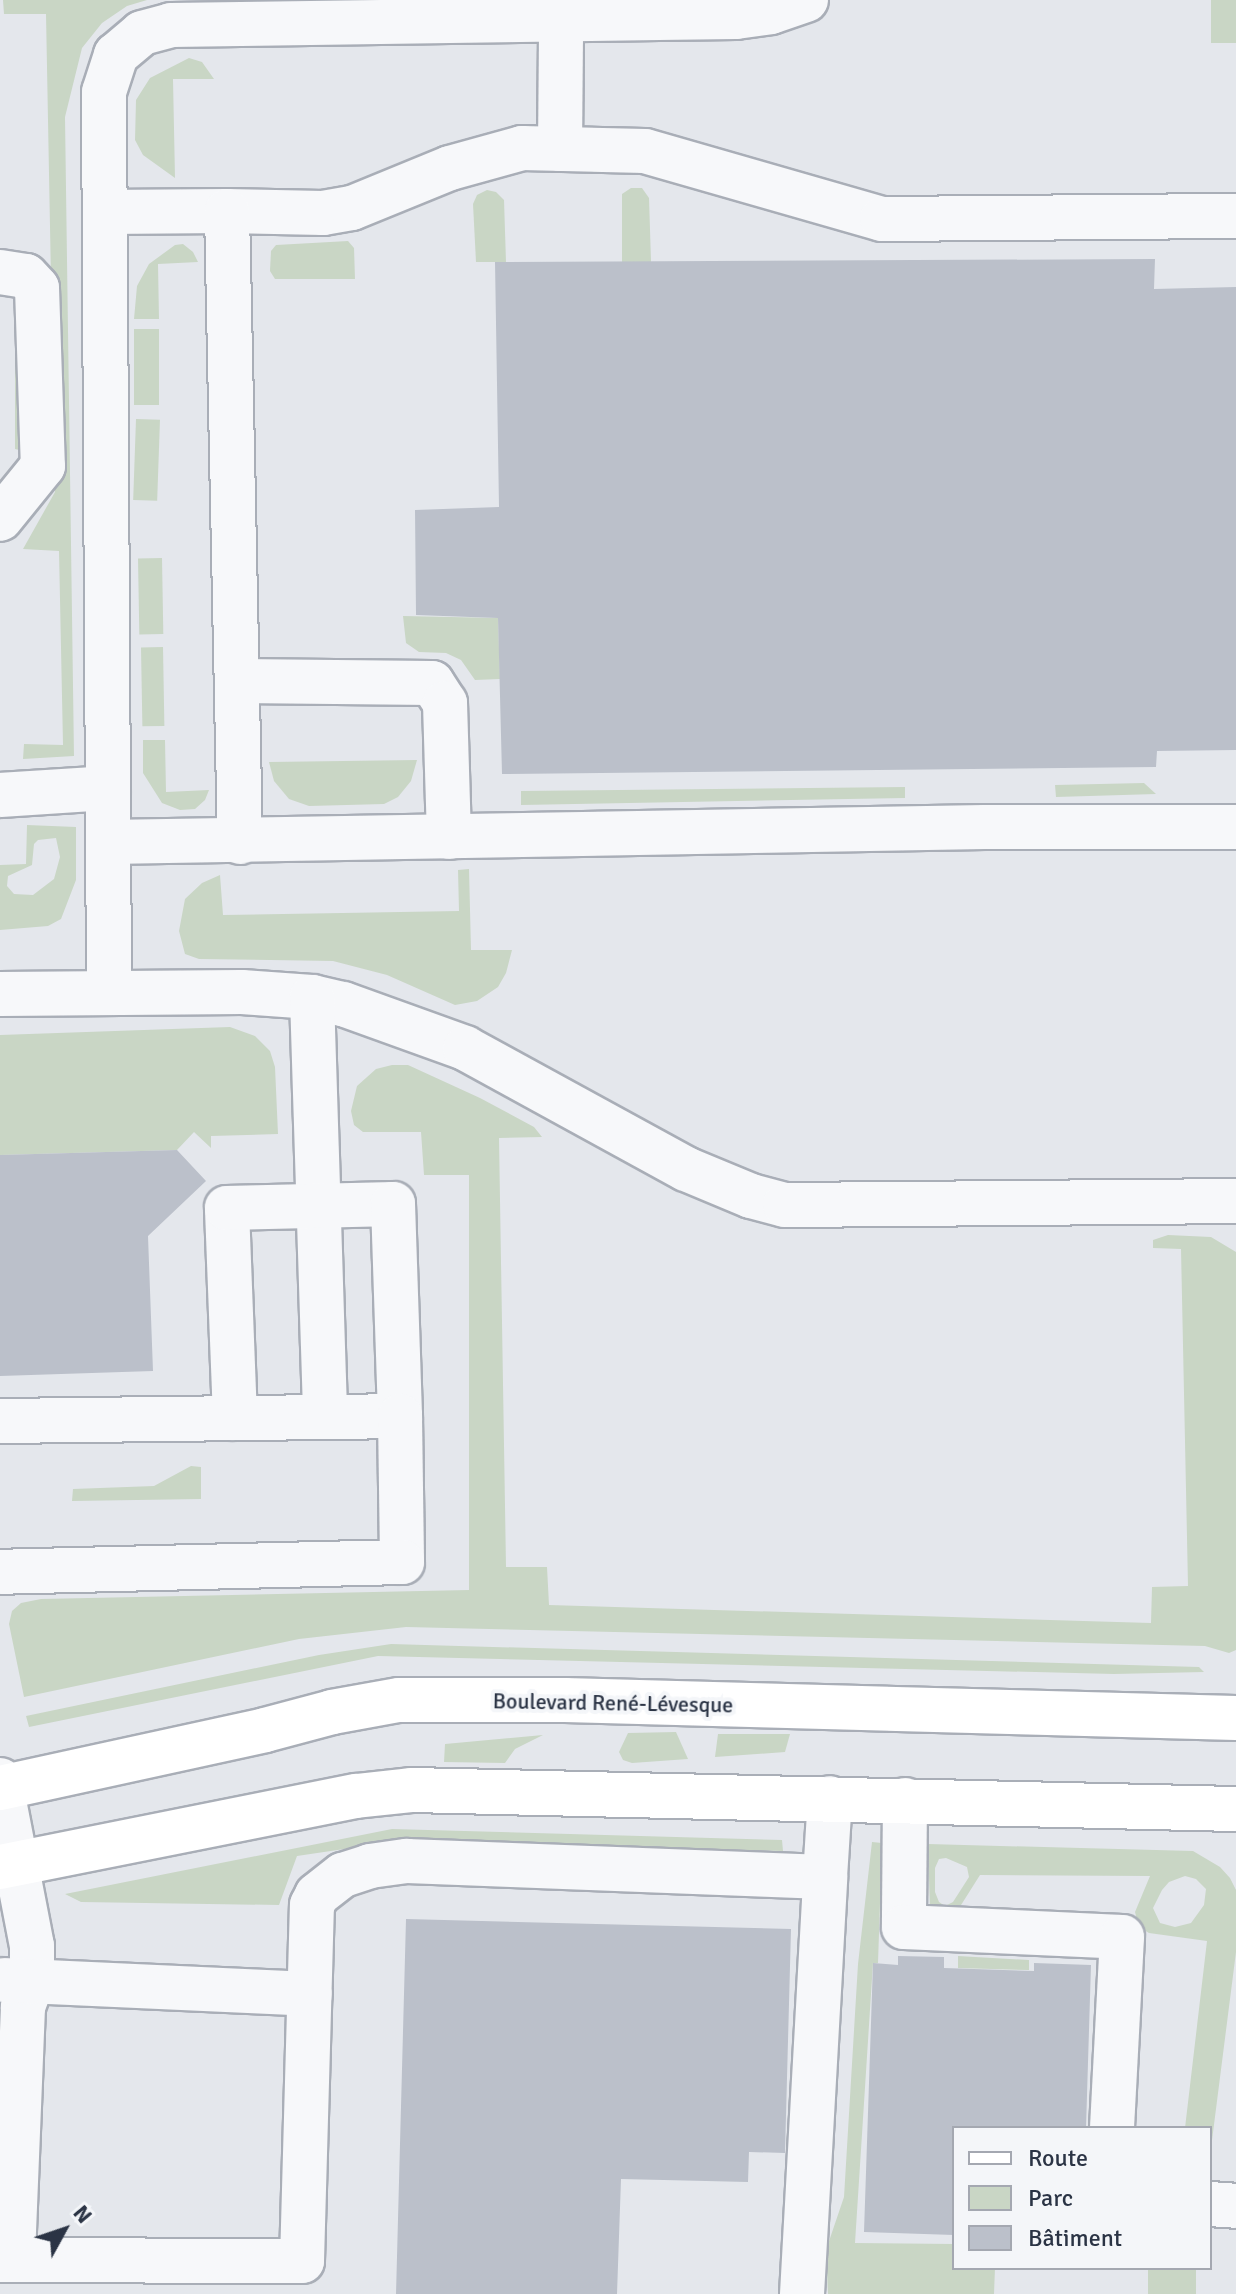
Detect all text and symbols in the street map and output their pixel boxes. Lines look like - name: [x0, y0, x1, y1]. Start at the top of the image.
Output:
- street label: Boulevard René-Lévesque: [492, 1688, 734, 1718]
- legend: [952, 2126, 1212, 2270]
- text: Route: [1028, 2143, 1088, 2173]
- text: Parc: [1028, 2183, 1073, 2213]
- north arrow: [24, 2190, 104, 2270]
- text: N: [68, 2200, 98, 2229]
- text: Bâtiment: [1028, 2223, 1122, 2253]

